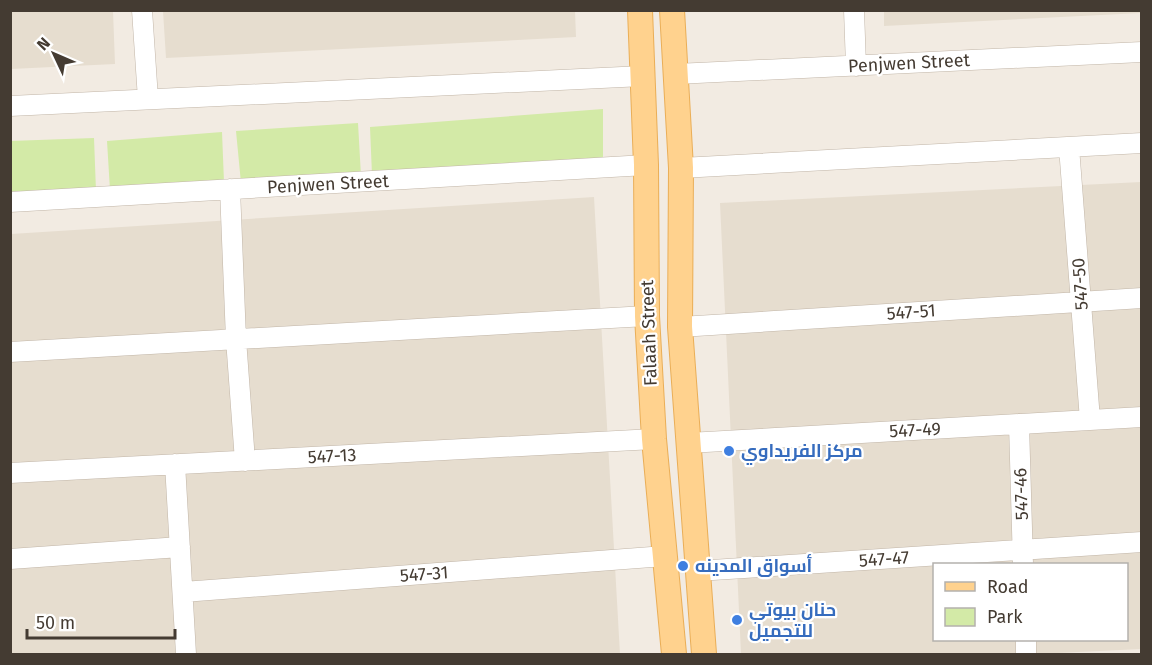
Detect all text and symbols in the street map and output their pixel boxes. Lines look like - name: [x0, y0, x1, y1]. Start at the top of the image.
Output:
- north arrow: [24, 24, 84, 84]
- text: N: [33, 34, 54, 54]
- street label: Penjwen Street: [847, 49, 971, 77]
- street label: Penjwen Street: [266, 170, 390, 198]
- street label: 547-50: [1067, 257, 1093, 311]
- street label: Falaah Street: [636, 279, 662, 386]
- street label: 547-51: [886, 299, 936, 325]
- street label: 547-49: [889, 418, 941, 442]
- place label: مركز الفريداوي: [741, 440, 863, 465]
- street label: 547-13: [307, 444, 357, 468]
- marker: مركز الفريداوي: [722, 444, 736, 458]
- street label: 547-46: [1009, 467, 1033, 521]
- street label: 547-47: [858, 546, 910, 572]
- place label: أسواق المدينه: [695, 553, 812, 577]
- marker: أسواق المدينه: [676, 559, 690, 573]
- street label: 547-31: [399, 561, 449, 587]
- legend: [933, 563, 1128, 641]
- text: Road: [987, 576, 1029, 598]
- place label: حنان بيوتي للتجميل: [749, 599, 836, 642]
- scale bar: [27, 602, 176, 640]
- text: Park: [987, 606, 1023, 628]
- text: 50 m: [36, 612, 75, 634]
- marker: حنان بيوتي للتجميل: [730, 613, 744, 627]

